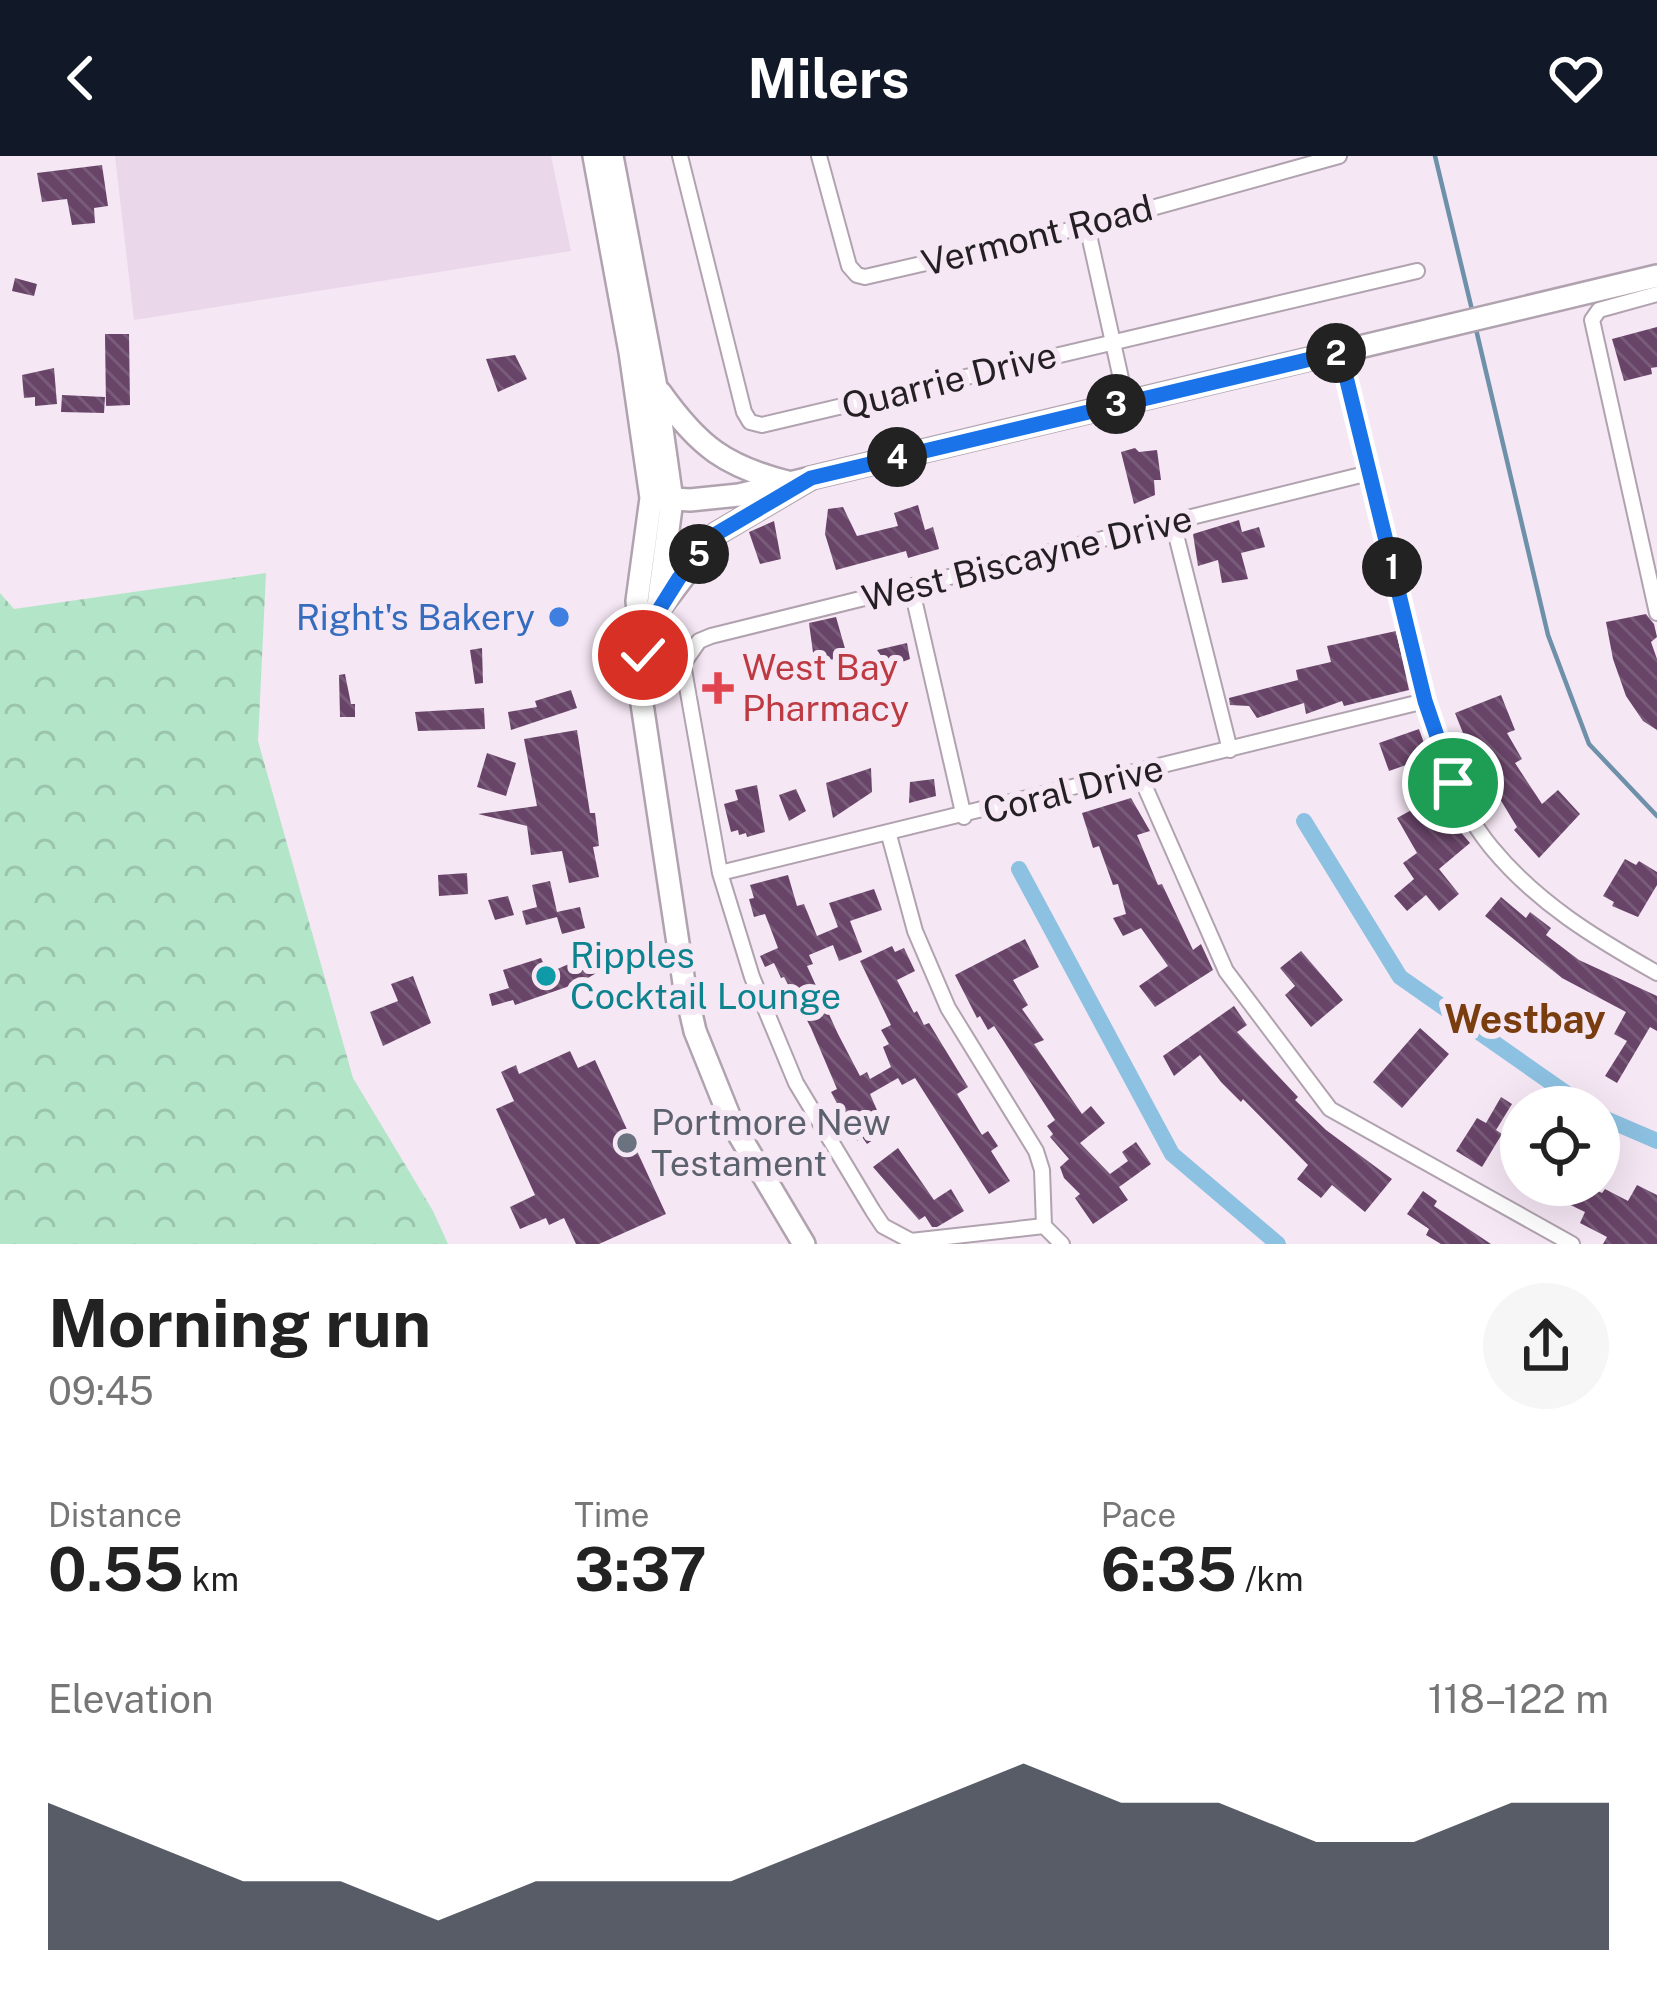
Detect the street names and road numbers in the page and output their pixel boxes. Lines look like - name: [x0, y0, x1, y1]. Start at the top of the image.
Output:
- street label: Vermont Road: [917, 186, 1157, 284]
- street label: Quarrie Drive: [837, 333, 1061, 427]
- street label: West Biscayne Drive: [858, 497, 1196, 619]
- street label: Coral Drive: [979, 746, 1167, 832]

